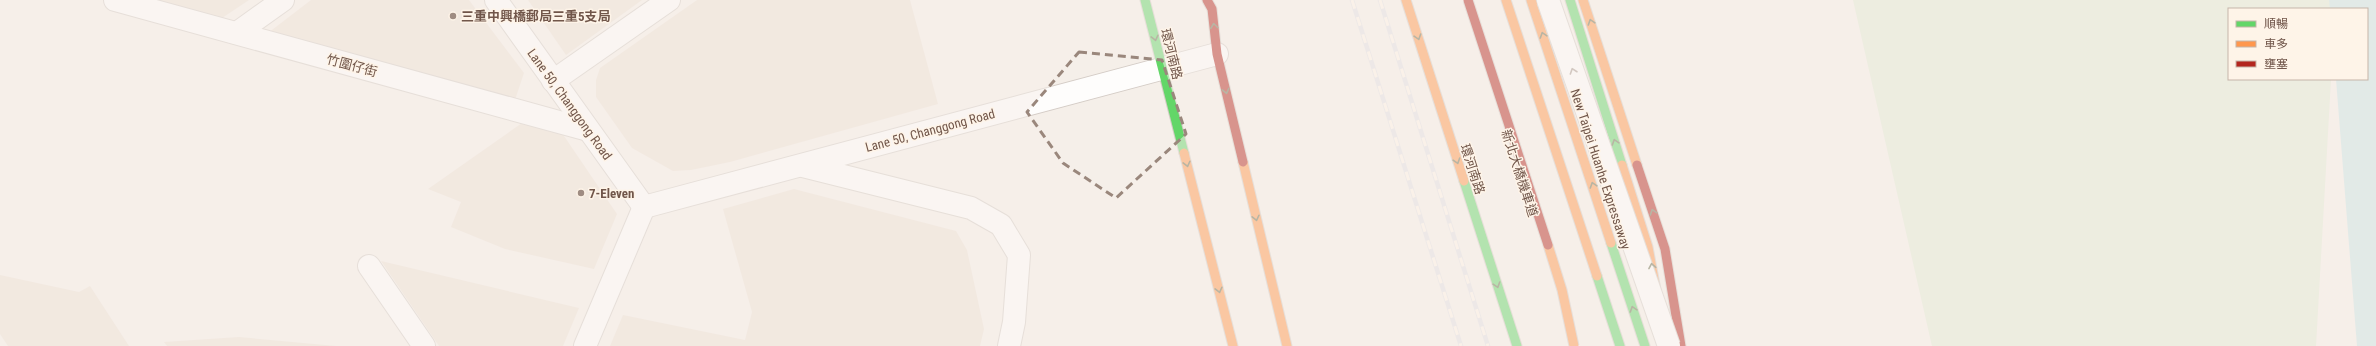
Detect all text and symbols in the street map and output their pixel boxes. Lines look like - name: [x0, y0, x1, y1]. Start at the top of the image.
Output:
- legend: [2228, 8, 2368, 80]
- place label: 三重中興橋郵局三重5支局: [461, 9, 611, 24]
- marker: 三重中興橋郵局三重5支局: [448, 11, 458, 21]
- text: 順暢: [2264, 17, 2288, 31]
- one-way arrow: [1587, 19, 1595, 26]
- one-way arrow: [1210, 23, 1219, 29]
- street label: 環河南路: [1158, 27, 1185, 81]
- one-way arrow: [1539, 32, 1548, 39]
- one-way arrow: [1413, 33, 1421, 40]
- one-way arrow: [1150, 34, 1159, 41]
- text: 車多: [2264, 37, 2288, 51]
- street label: Lane 50, Changgong Road: [524, 46, 615, 163]
- street label: 竹圍仔街: [325, 52, 379, 79]
- text: 壅塞: [2264, 57, 2288, 71]
- one-way arrow: [1569, 68, 1578, 75]
- street label: New Taipei Huanhe Expressaway: [1567, 87, 1634, 252]
- one-way arrow: [1221, 88, 1230, 95]
- street label: Lane 50, Changgong Road: [864, 106, 997, 155]
- street label: 新北大橋機車道: [1498, 128, 1541, 219]
- one-way arrow: [1611, 138, 1620, 145]
- street label: 環河南路: [1457, 142, 1488, 196]
- one-way arrow: [1452, 157, 1461, 164]
- one-way arrow: [1182, 160, 1191, 167]
- one-way arrow: [1589, 182, 1597, 189]
- place label: 7-Eleven: [589, 186, 634, 201]
- marker: 7-Eleven: [576, 188, 586, 198]
- one-way arrow: [1649, 209, 1658, 216]
- one-way arrow: [1252, 215, 1260, 221]
- one-way arrow: [1648, 263, 1657, 269]
- one-way arrow: [1492, 281, 1501, 288]
- one-way arrow: [1214, 286, 1223, 293]
- one-way arrow: [1629, 306, 1638, 313]

